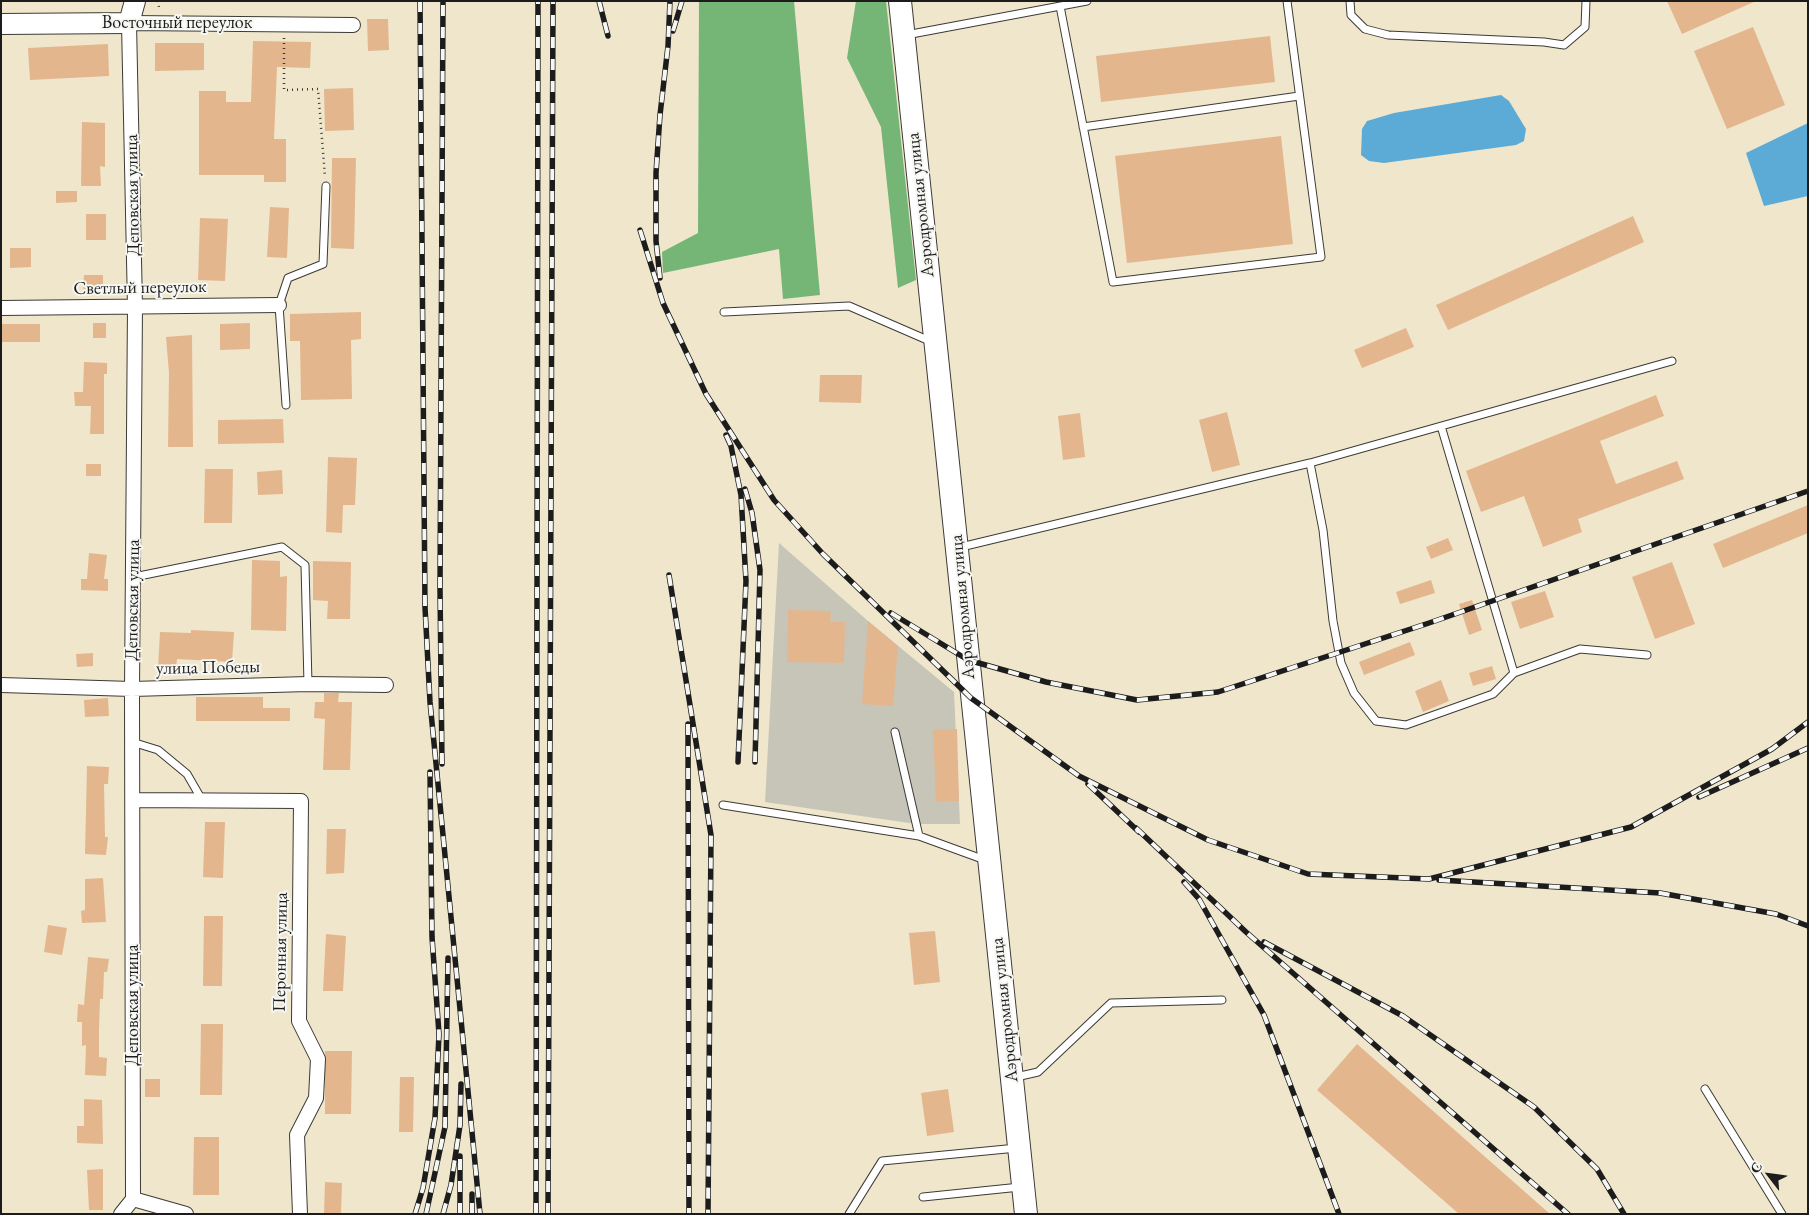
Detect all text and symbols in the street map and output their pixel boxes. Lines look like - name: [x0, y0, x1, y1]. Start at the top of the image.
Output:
- street label: Восточный переулок: [102, 12, 252, 34]
- street label: Аэродромная улица: [903, 132, 939, 278]
- street label: Деповская улица: [121, 134, 145, 256]
- street label: Светлый переулок: [73, 276, 207, 300]
- street label: Аэродромная улица: [946, 534, 980, 680]
- street label: Деповская улица: [121, 539, 145, 661]
- street label: улица Победы: [156, 656, 260, 680]
- street label: Перонная улица: [269, 892, 293, 1012]
- street label: Аэродромная улица: [987, 937, 1023, 1083]
- street label: Деповская улица: [122, 944, 144, 1066]
- north arrow: [1744, 1150, 1794, 1200]
- text: С: [1746, 1159, 1766, 1176]

